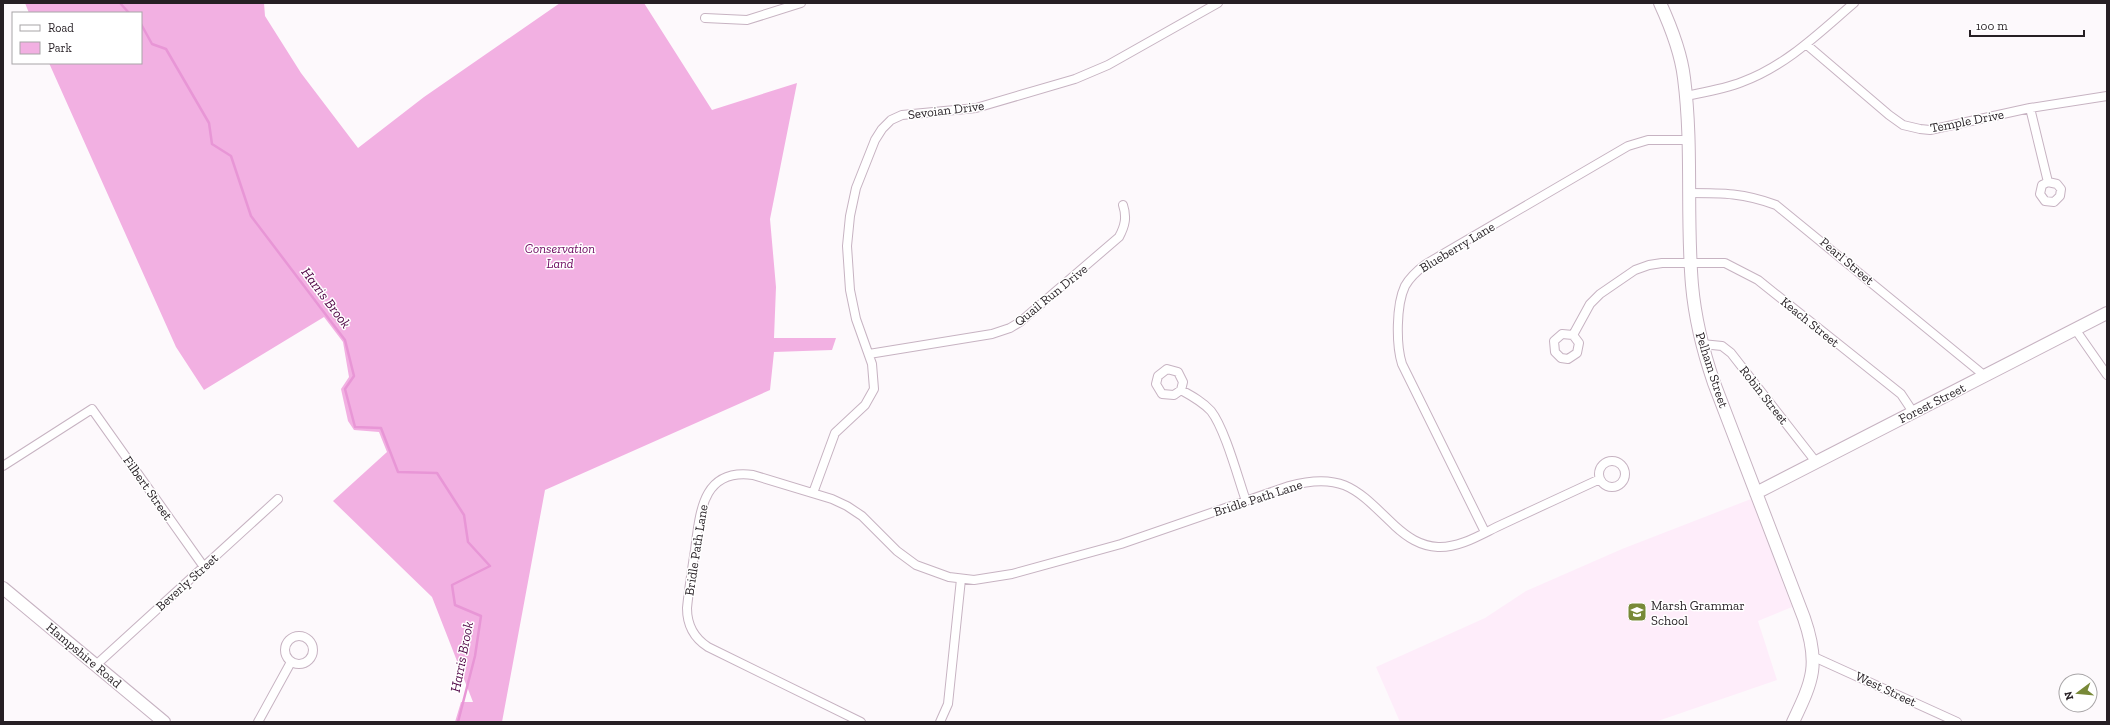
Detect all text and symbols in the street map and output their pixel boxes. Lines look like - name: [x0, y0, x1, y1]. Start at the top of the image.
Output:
- legend: [12, 12, 142, 64]
- scale bar: [1970, 12, 2084, 38]
- text: 100 m: [1976, 19, 2008, 33]
- text: Road: [48, 21, 74, 35]
- text: Park: [48, 41, 73, 55]
- street label: Sevoian Drive: [907, 98, 985, 122]
- street label: Temple Drive: [1929, 106, 2005, 136]
- street label: Blueberry Lane: [1417, 219, 1497, 275]
- street label: Pearl Street: [1817, 234, 1877, 288]
- park label: Conservation Land: [525, 241, 595, 271]
- street label: Quail Run Drive: [1011, 261, 1091, 329]
- water label: Harris Brook: [298, 264, 354, 332]
- street label: Keach Street: [1778, 294, 1842, 350]
- street label: Pelham Street: [1693, 330, 1731, 410]
- street label: Robin Street: [1737, 363, 1791, 427]
- street label: Forest Street: [1896, 380, 1968, 426]
- street label: Filbert Street: [120, 453, 176, 523]
- street label: Bridle Path Lane: [1212, 477, 1304, 519]
- street label: Bridle Path Lane: [681, 503, 711, 597]
- street label: Beverly Street: [153, 550, 221, 614]
- place label: Marsh Grammar School: [1651, 598, 1745, 628]
- school or university icon: Marsh Grammar School: [1626, 601, 1648, 623]
- street label: Hampshire Road: [43, 619, 125, 691]
- water label: Harris Brook: [447, 620, 477, 694]
- street label: West Street: [1853, 668, 1919, 710]
- north arrow: [2058, 673, 2098, 713]
- text: N: [2061, 689, 2076, 701]

